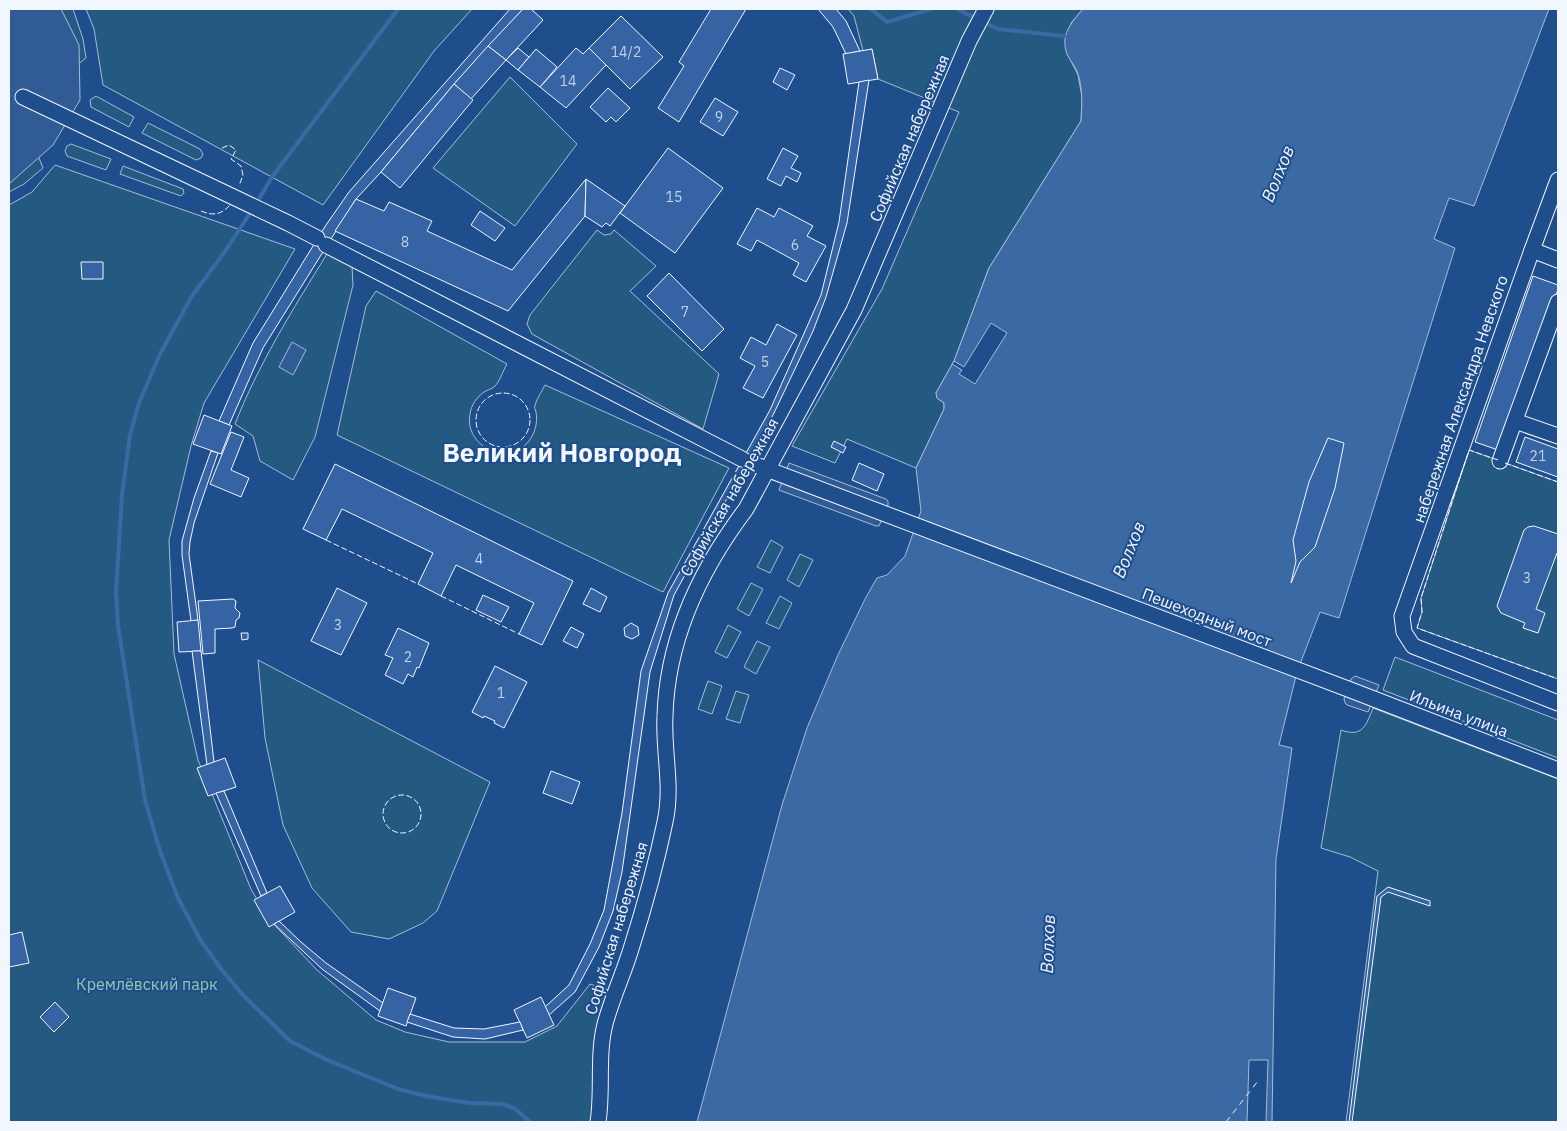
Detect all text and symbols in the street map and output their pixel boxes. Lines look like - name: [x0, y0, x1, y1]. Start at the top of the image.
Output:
- house number: 14/2: [611, 43, 641, 61]
- street label: Софийская набережная: [865, 51, 953, 225]
- house number: 14: [560, 72, 576, 90]
- house number: 9: [715, 108, 723, 126]
- water label: Волхов: [1256, 142, 1299, 205]
- house number: 15: [666, 188, 682, 206]
- house number: 8: [401, 233, 409, 251]
- house number: 6: [791, 236, 799, 254]
- street label: набережная Александра Невского: [1408, 273, 1512, 525]
- house number: 7: [681, 303, 689, 321]
- house number: 5: [761, 353, 769, 371]
- street label: Софийская набережная: [675, 414, 783, 580]
- district label: Великий Новгород: [443, 435, 681, 469]
- house number: 21: [1530, 447, 1546, 465]
- water label: Волхов: [1107, 518, 1150, 581]
- house number: 4: [475, 550, 483, 568]
- house number: 3: [1523, 569, 1531, 587]
- street label: Пешеходный мост: [1139, 583, 1275, 651]
- house number: 3: [334, 616, 342, 634]
- house number: 2: [404, 648, 412, 666]
- house number: 1: [497, 684, 505, 702]
- street label: Ильина улица: [1407, 685, 1512, 741]
- street label: Софийская набережная: [580, 839, 652, 1017]
- water label: Волхов: [1035, 914, 1060, 974]
- park label: Кремлёвский парк: [76, 974, 218, 994]

